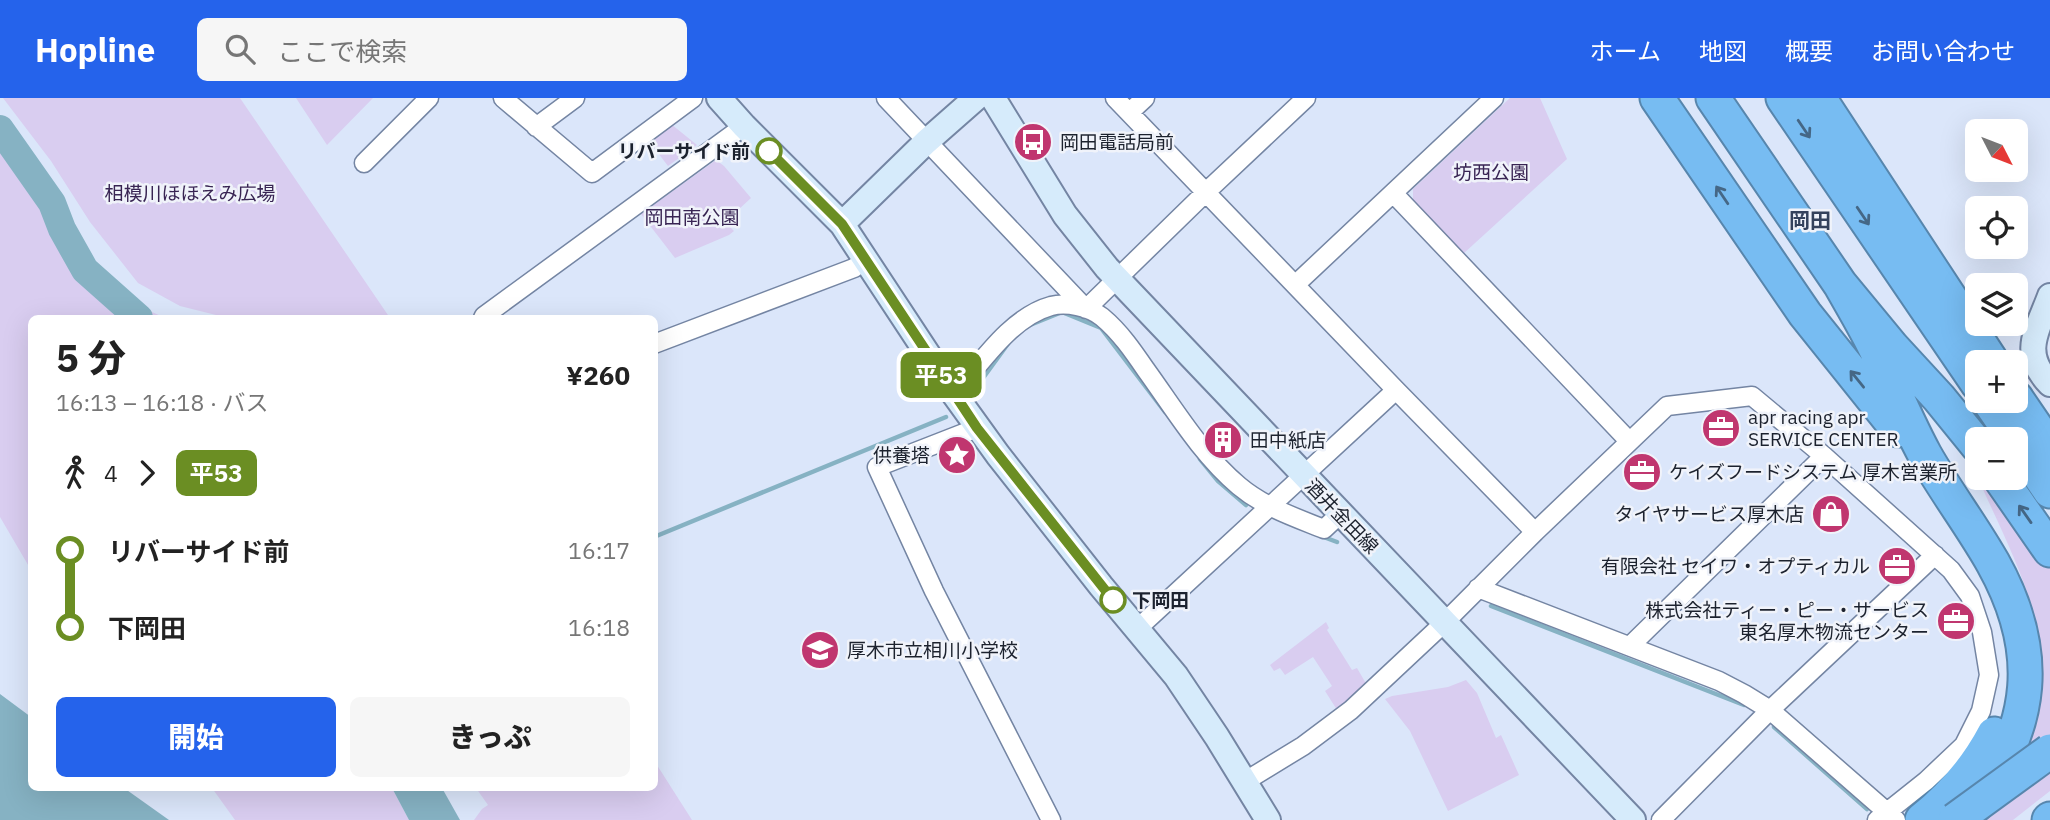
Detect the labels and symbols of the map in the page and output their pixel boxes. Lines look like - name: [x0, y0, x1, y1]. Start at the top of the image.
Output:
- one-way arrow: [1797, 118, 1811, 138]
- north arrow: [1965, 119, 2028, 182]
- bus stop icon: 岡田電話局前: [1012, 121, 1054, 163]
- place label: 岡田電話局前: [1060, 130, 1174, 154]
- marker: リバーサイド前: [756, 138, 782, 164]
- place label: リバーサイド前: [617, 139, 750, 163]
- park label: 坊西公園: [1453, 160, 1529, 184]
- park label: 相模川ほほえみ広場: [104, 181, 276, 205]
- one-way arrow: [1715, 186, 1729, 205]
- park label: 岡田南公園: [644, 205, 740, 229]
- district label: 岡田: [1789, 206, 1831, 234]
- one-way arrow: [1856, 206, 1870, 225]
- line badge: 平53: [901, 352, 981, 398]
- one-way arrow: [1849, 370, 1864, 388]
- place label: apr racing apr SERVICE CENTER: [1748, 405, 1899, 451]
- office icon: apr racing apr SERVICE CENTER: [1700, 407, 1742, 449]
- building icon: 田中紙店: [1202, 419, 1244, 461]
- place label: 田中紙店: [1250, 428, 1326, 452]
- place icon: 供養塔: [936, 434, 978, 476]
- place label: 供養塔: [873, 443, 930, 467]
- office icon: ケイズフードシステム 厚木営業所: [1621, 451, 1663, 493]
- place label: ケイズフードシステム 厚木営業所: [1669, 460, 1957, 484]
- street label: 酒井金田線: [1300, 473, 1384, 559]
- shop icon: タイヤサービス厚木店: [1810, 493, 1852, 535]
- place label: タイヤサービス厚木店: [1615, 502, 1804, 526]
- one-way arrow: [2018, 505, 2032, 524]
- office icon: 有限会社 セイワ・オプティカル: [1876, 545, 1918, 587]
- place label: 有限会社 セイワ・オプティカル: [1601, 554, 1870, 578]
- marker: 下岡田: [1100, 587, 1126, 613]
- place label: 下岡田: [1132, 588, 1189, 612]
- place label: 株式会社ティー・ピー・サービス 東名厚木物流センター: [1645, 598, 1929, 644]
- office icon: 株式会社ティー・ピー・サービス 東名厚木物流センター: [1935, 600, 1977, 642]
- school or university icon: 厚木市立相川小学校: [799, 629, 841, 671]
- place label: 厚木市立相川小学校: [847, 638, 1018, 662]

